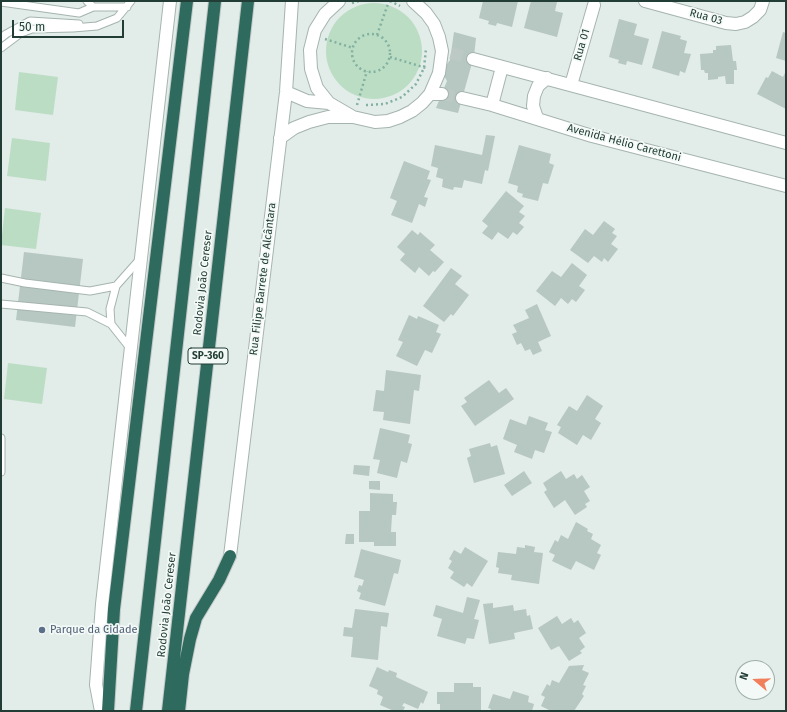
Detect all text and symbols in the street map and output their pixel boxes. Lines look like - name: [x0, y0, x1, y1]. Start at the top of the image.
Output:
- street label: Rua 03: [688, 6, 724, 28]
- scale bar: [14, 12, 126, 38]
- text: 50 m: [19, 20, 45, 34]
- street label: Rua 01: [571, 28, 593, 62]
- street label: Avenida Hélio Carettoni: [566, 121, 682, 165]
- street label: Rua Filipe Barrete de Alcântara: [247, 202, 279, 356]
- street label: Rodovia João Cereser: [191, 230, 215, 336]
- road number: SP-360: [188, 348, 228, 364]
- street label: Rodovia João Cereser: [155, 552, 179, 658]
- place label: Parque da Cidade: [50, 623, 137, 637]
- marker: Parque da Cidade: [37, 625, 47, 635]
- north arrow: [735, 660, 775, 700]
- text: N: [737, 671, 751, 682]

